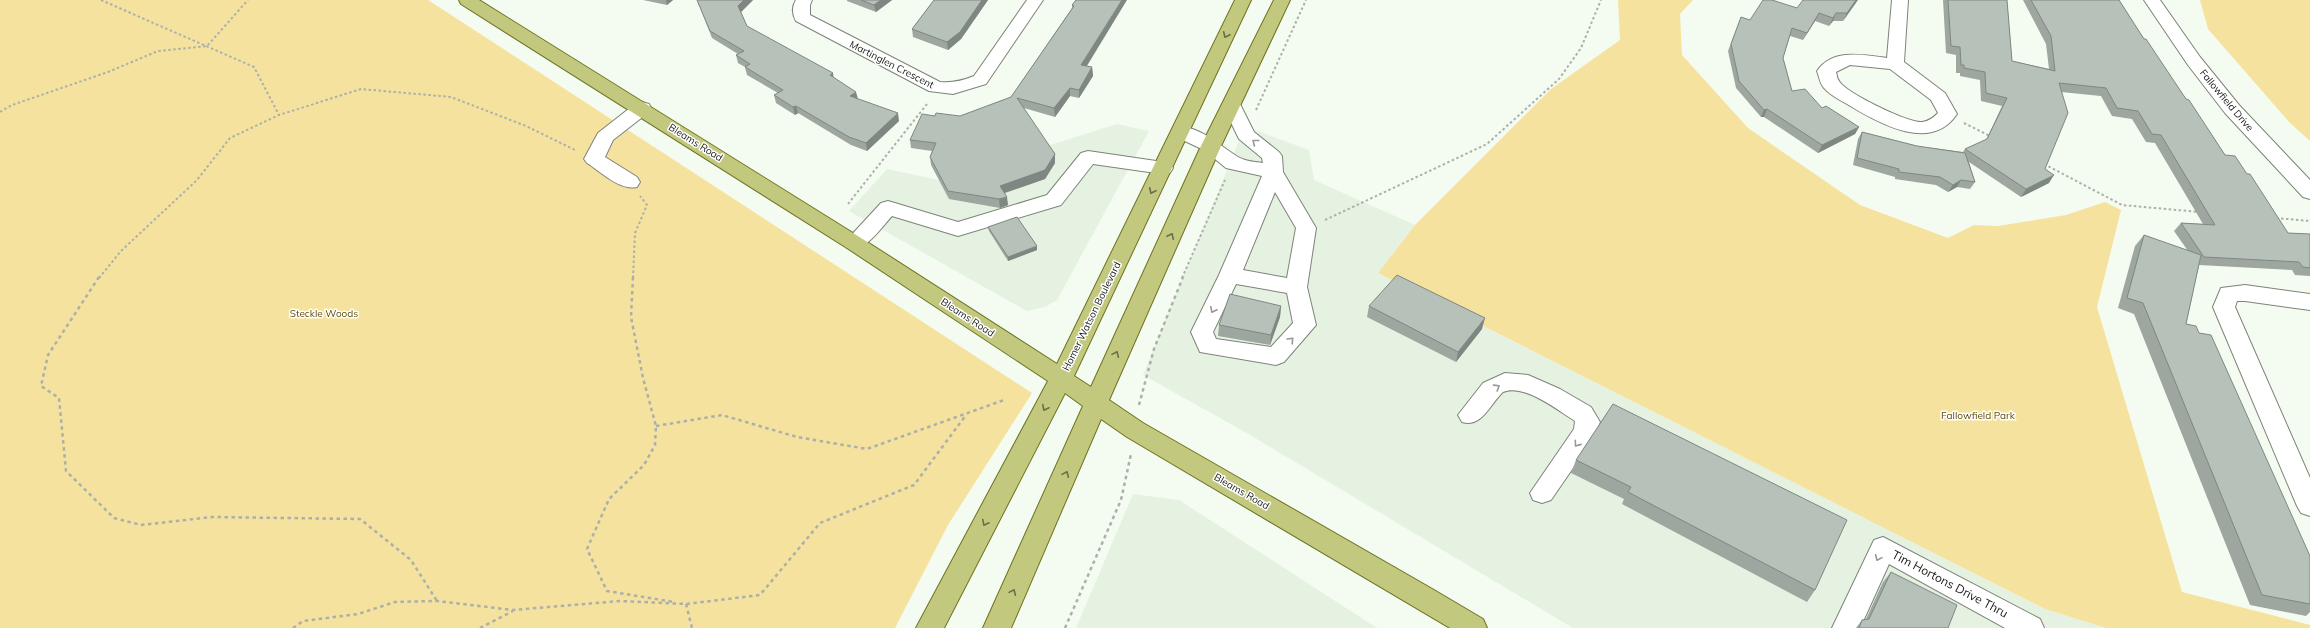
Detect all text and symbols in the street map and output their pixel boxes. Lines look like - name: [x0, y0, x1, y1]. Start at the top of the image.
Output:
- one-way arrow: [1223, 31, 1231, 39]
- street label: Martinglen Crescent: [847, 38, 937, 92]
- street label: Fallowfield Drive: [2197, 67, 2256, 134]
- street label: Bleams Road: [666, 121, 725, 164]
- one-way arrow: [1252, 140, 1259, 147]
- one-way arrow: [1149, 186, 1157, 194]
- one-way arrow: [1166, 232, 1174, 239]
- street label: Homer Watson Boulevard: [1059, 260, 1124, 373]
- street label: Bleams Road: [938, 295, 997, 340]
- one-way arrow: [1210, 306, 1218, 313]
- park label: Steckle Woods: [290, 307, 358, 320]
- one-way arrow: [1286, 337, 1293, 345]
- one-way arrow: [1111, 350, 1119, 358]
- one-way arrow: [1493, 384, 1500, 391]
- one-way arrow: [1042, 403, 1050, 411]
- park label: Fallowfield Park: [1941, 409, 2016, 422]
- one-way arrow: [1574, 440, 1582, 447]
- one-way arrow: [1061, 470, 1069, 478]
- street label: Bleams Road: [1212, 470, 1272, 512]
- one-way arrow: [982, 519, 990, 526]
- street label: Tim Hortons Drive Thru: [1890, 547, 2011, 621]
- one-way arrow: [1875, 554, 1883, 561]
- one-way arrow: [1008, 589, 1016, 597]

